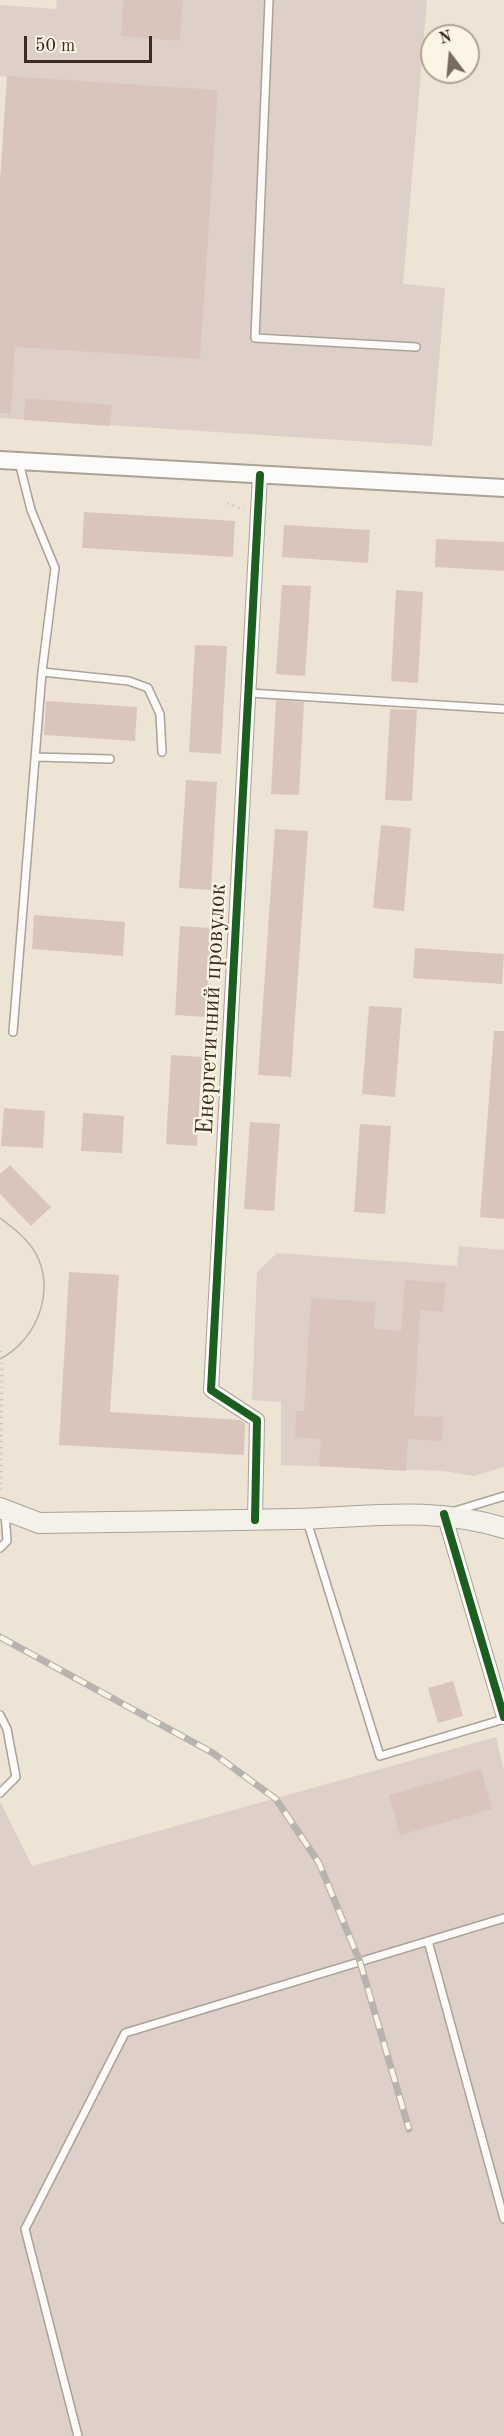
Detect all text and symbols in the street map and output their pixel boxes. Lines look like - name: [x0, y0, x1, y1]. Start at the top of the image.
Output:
- scale bar: [27, 24, 154, 62]
- north arrow: [420, 24, 480, 84]
- text: N: [437, 29, 454, 48]
- text: 50 m: [35, 37, 75, 55]
- street label: Енергетичний провулок: [191, 883, 233, 1135]

